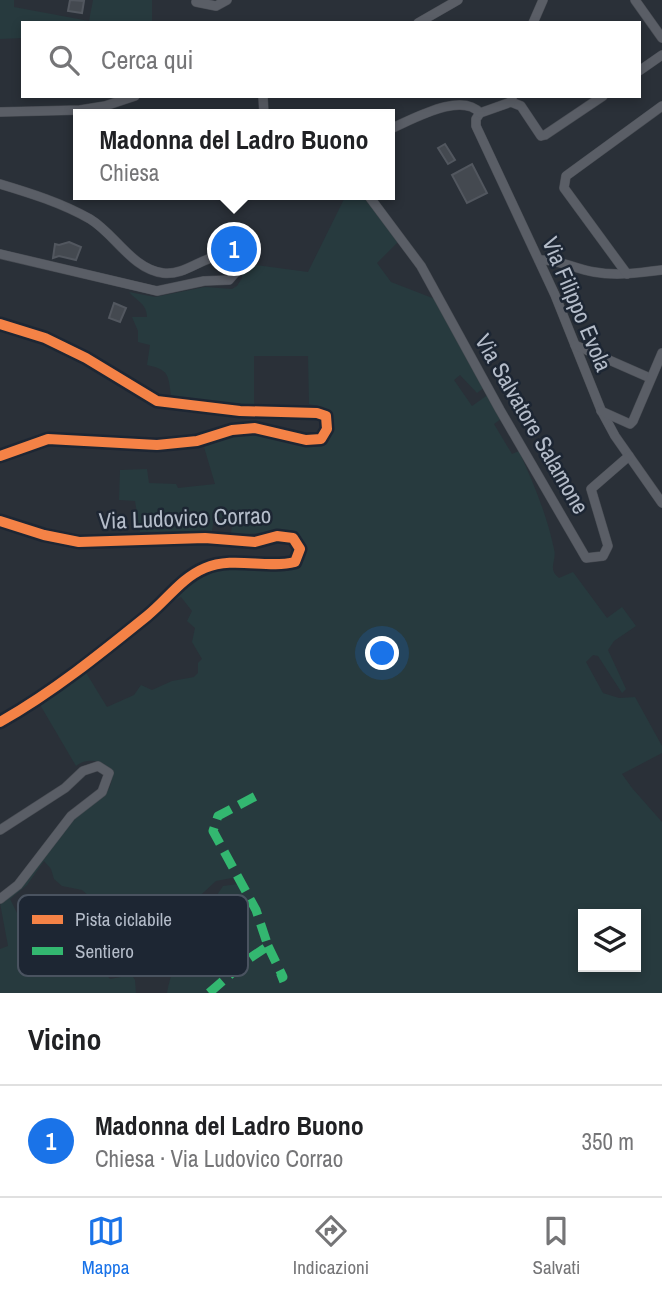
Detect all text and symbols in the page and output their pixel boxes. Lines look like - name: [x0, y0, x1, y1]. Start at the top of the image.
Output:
- search box: [21, 21, 641, 98]
- icon: search: [45, 41, 83, 79]
- text: Cerca qui: [101, 42, 193, 77]
- popup: [73, 109, 395, 200]
- text: Madonna del Ladro Buono: [100, 122, 368, 157]
- text: Chiesa: [100, 157, 159, 188]
- pin: 1: [211, 223, 257, 275]
- street label: Via Filippo Evola: [535, 232, 620, 376]
- street label: Via Salvatore Salamone: [468, 328, 597, 519]
- street label: Via Ludovico Corrao: [98, 499, 272, 536]
- your location: [365, 636, 399, 670]
- legend: [18, 895, 248, 976]
- text: Pista ciclabile: [75, 906, 172, 932]
- map controls: [578, 909, 641, 972]
- button: layers: [578, 909, 641, 972]
- text: Sentiero: [75, 938, 134, 964]
- text: Vicino: [28, 1019, 101, 1059]
- text: Madonna del Ladro Buono: [95, 1108, 364, 1143]
- text: 1: [46, 1126, 56, 1157]
- text: 350 m: [582, 1126, 634, 1157]
- text: Chiesa · Via Ludovico Corrao: [95, 1143, 343, 1174]
- tab: Mappa: [82, 1212, 129, 1280]
- tab: Indicazioni: [293, 1212, 369, 1280]
- tab: Salvati: [533, 1212, 580, 1280]

